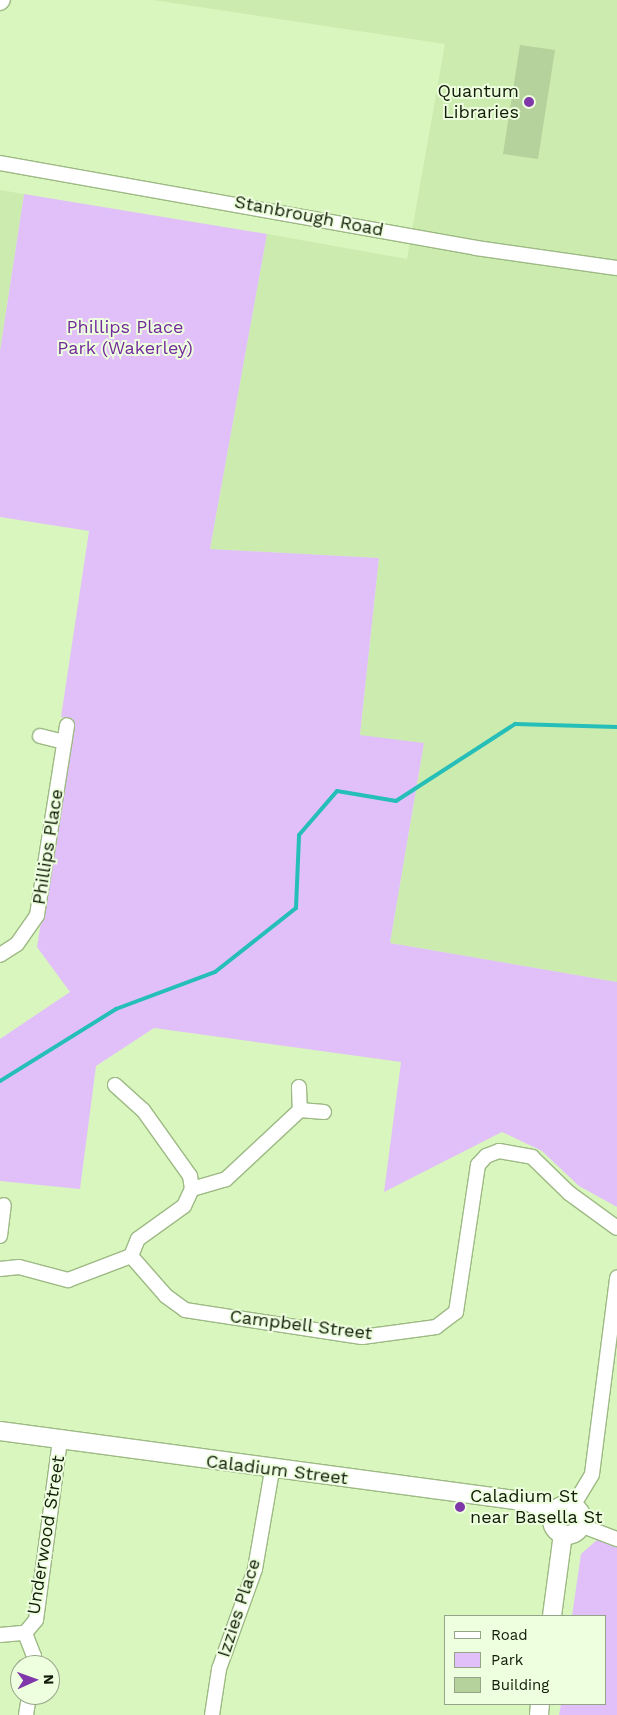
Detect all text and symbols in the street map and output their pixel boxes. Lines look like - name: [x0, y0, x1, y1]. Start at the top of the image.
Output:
- place label: Quantum Libraries: [437, 81, 519, 124]
- marker: Quantum Libraries: [523, 96, 535, 108]
- street label: Stanbrough Road: [233, 191, 385, 241]
- park label: Phillips Place Park (Wakerley): [57, 317, 193, 359]
- street label: Phillips Place: [28, 788, 68, 906]
- street label: Campbell Street: [228, 1306, 374, 1344]
- street label: Caladium Street: [205, 1451, 349, 1489]
- street label: Underwood Street: [23, 1454, 69, 1616]
- place label: Caladium St near Basella St: [470, 1486, 603, 1528]
- marker: Caladium St near Basella St: [454, 1501, 466, 1513]
- street label: Izzies Place: [213, 1556, 265, 1660]
- legend: [444, 1615, 607, 1705]
- text: Road: [491, 1626, 528, 1644]
- text: Park: [491, 1651, 523, 1669]
- north arrow: [10, 1655, 60, 1705]
- text: N: [41, 1674, 57, 1685]
- text: Building: [491, 1676, 549, 1694]

